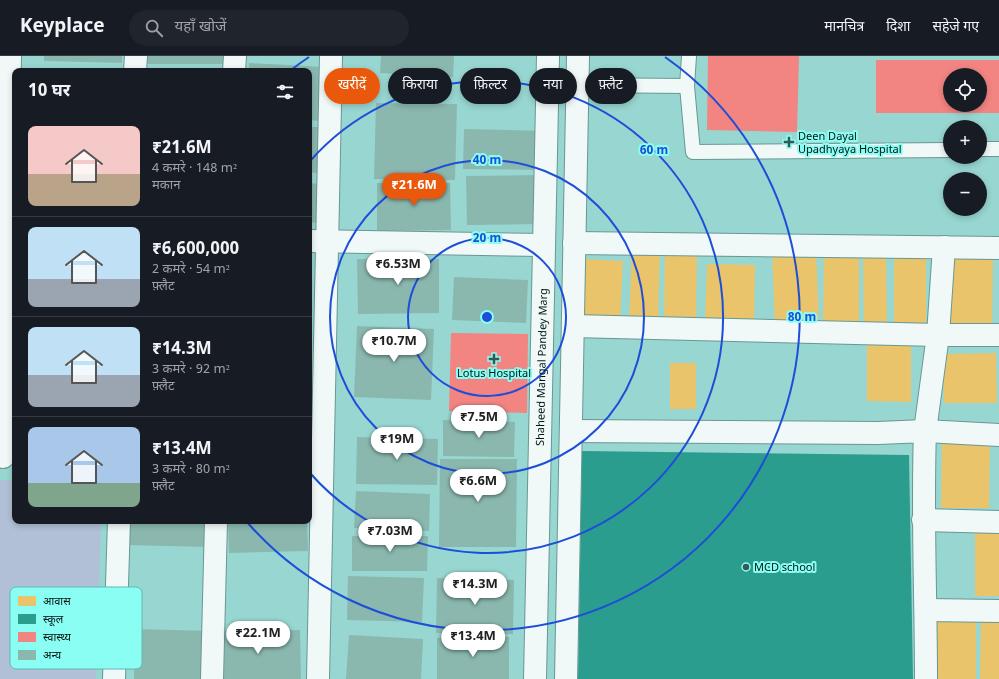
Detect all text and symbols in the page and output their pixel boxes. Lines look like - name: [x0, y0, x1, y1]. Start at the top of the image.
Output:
- search box: [129, 10, 409, 46]
- text: Keyplace: [20, 15, 105, 40]
- icon: search: [143, 17, 165, 39]
- text: यहाँ खोजें: [175, 18, 226, 37]
- text: मानचित्र: [824, 18, 864, 37]
- text: दिशा: [886, 18, 910, 37]
- text: सहेजे गए: [932, 18, 979, 37]
- chip: खरीदें: [324, 68, 380, 104]
- chip: किराया: [388, 68, 452, 104]
- chip: फ़िल्टर: [460, 68, 521, 104]
- chip: नया: [529, 68, 577, 104]
- chip: फ़्लैट: [585, 68, 637, 104]
- map controls: [943, 68, 987, 216]
- button: locate: [943, 68, 987, 112]
- text: 10 घर: [28, 81, 70, 103]
- icon: filters: [274, 81, 296, 103]
- button: +: [943, 120, 987, 164]
- place label: Deen Dayal Upadhyaya Hospital: [798, 130, 902, 157]
- marker: Deen Dayal Upadhyaya Hospital: [783, 136, 795, 148]
- text: ₹21.6M: [152, 138, 212, 160]
- icon: home: [60, 142, 108, 190]
- text: 60 m: [640, 143, 668, 159]
- text: 40 m: [473, 153, 501, 169]
- text: 4 कमरे · 148 m²: [152, 160, 237, 177]
- button: −: [943, 172, 987, 216]
- pin: ₹21.6M: [381, 173, 447, 207]
- text: मकान: [152, 177, 180, 194]
- text: ₹21.6M: [391, 177, 437, 194]
- text: 20 m: [473, 231, 501, 247]
- text: ₹6,600,000: [152, 239, 239, 261]
- icon: home: [60, 243, 108, 291]
- pin: ₹6.53M: [365, 252, 431, 286]
- text: ₹6.53M: [375, 256, 421, 273]
- text: 2 कमरे · 54 m²: [152, 261, 230, 278]
- text: फ़्लैट: [152, 278, 175, 295]
- street label: Shaheed Mangal Pandey Marg: [534, 288, 551, 446]
- centre of rings: [480, 310, 494, 324]
- text: 80 m: [788, 310, 816, 326]
- pin: ₹10.7M: [361, 329, 427, 363]
- text: ₹10.7M: [371, 333, 417, 350]
- text: ₹14.3M: [152, 339, 212, 361]
- icon: home: [60, 343, 108, 391]
- marker: Lotus Hospital: [488, 353, 500, 365]
- text: 3 कमरे · 92 m²: [152, 361, 230, 378]
- place label: Lotus Hospital: [457, 367, 531, 381]
- text: फ़्लैट: [152, 378, 175, 395]
- pin: ₹7.5M: [451, 405, 507, 439]
- text: ₹7.5M: [460, 409, 498, 426]
- pin: ₹19M: [373, 427, 421, 461]
- text: ₹19M: [380, 431, 414, 448]
- text: ₹13.4M: [152, 439, 212, 461]
- icon: home: [60, 443, 108, 491]
- text: 3 कमरे · 80 m²: [152, 461, 230, 478]
- pin: ₹6.6M: [450, 469, 506, 503]
- text: ₹6.6M: [459, 473, 497, 490]
- text: फ़्लैट: [152, 478, 175, 495]
- pin: ₹7.03M: [357, 519, 423, 553]
- text: ₹7.03M: [367, 523, 413, 540]
- place label: MCD school: [754, 561, 815, 575]
- marker: MCD school: [741, 562, 751, 572]
- pin: ₹14.3M: [442, 572, 508, 606]
- text: ₹14.3M: [452, 576, 498, 593]
- legend: [10, 587, 142, 669]
- text: आवास: [43, 595, 71, 609]
- text: स्कूल: [43, 613, 64, 627]
- pin: ₹22.1M: [225, 621, 291, 655]
- pin: ₹13.4M: [440, 624, 506, 658]
- text: ₹22.1M: [235, 625, 281, 642]
- text: ₹13.4M: [450, 628, 496, 645]
- text: स्वास्थ्य: [43, 631, 72, 645]
- text: अन्य: [43, 649, 62, 663]

